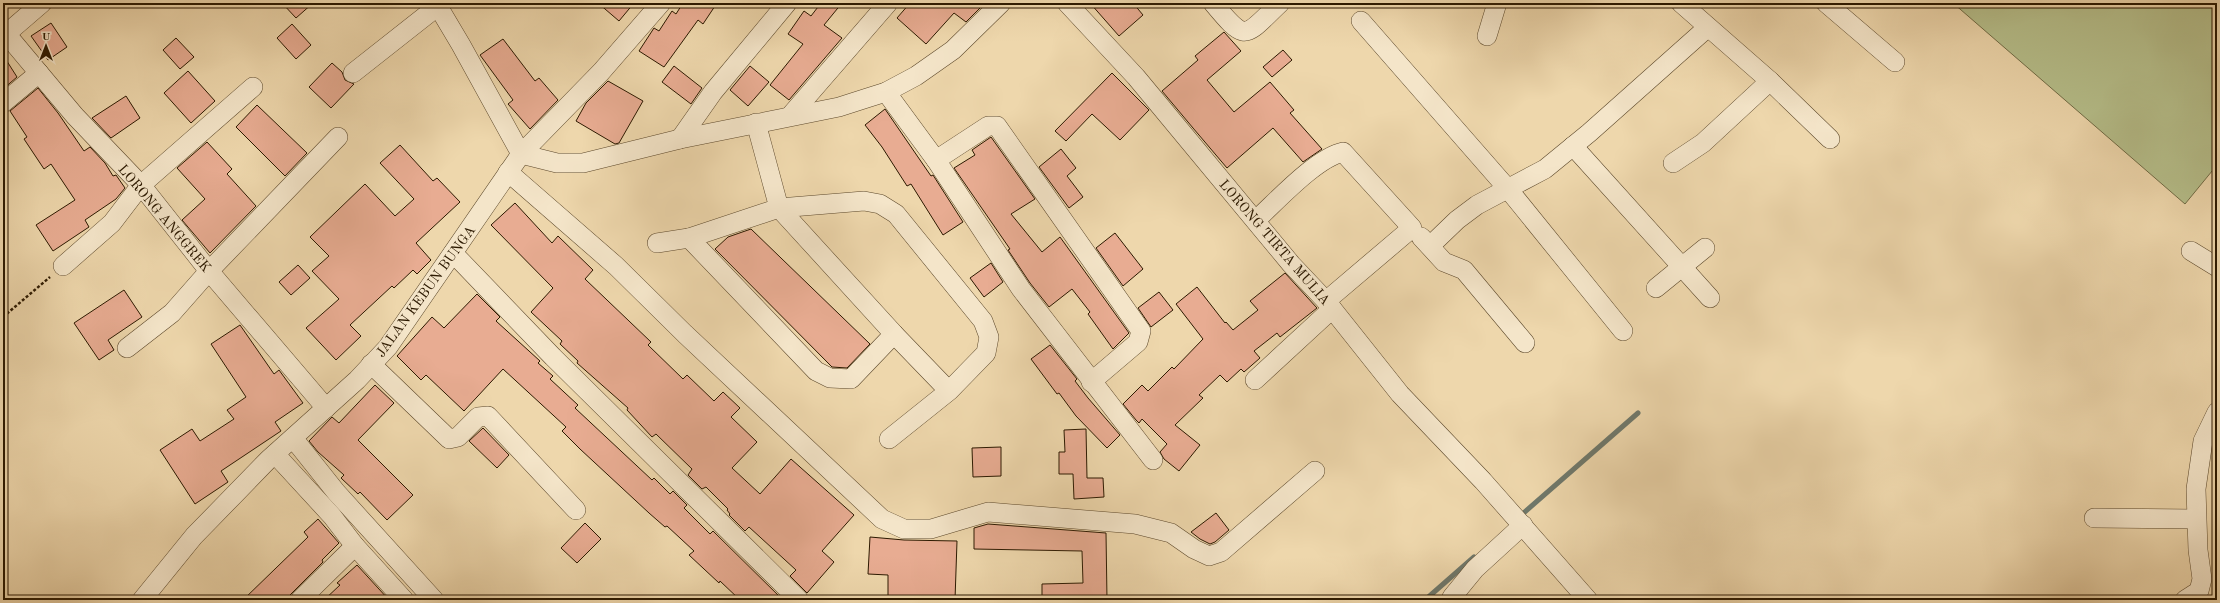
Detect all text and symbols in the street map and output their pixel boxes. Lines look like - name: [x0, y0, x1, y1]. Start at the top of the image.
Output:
- north arrow: [26, 26, 66, 66]
- text: U: [42, 32, 51, 43]
- street label: LORONG ANGGREK: [115, 162, 213, 275]
- street label: LORONG TIRTA MULIA: [1216, 177, 1333, 308]
- street label: JALAN KEBUN BUNGA: [373, 223, 478, 360]

